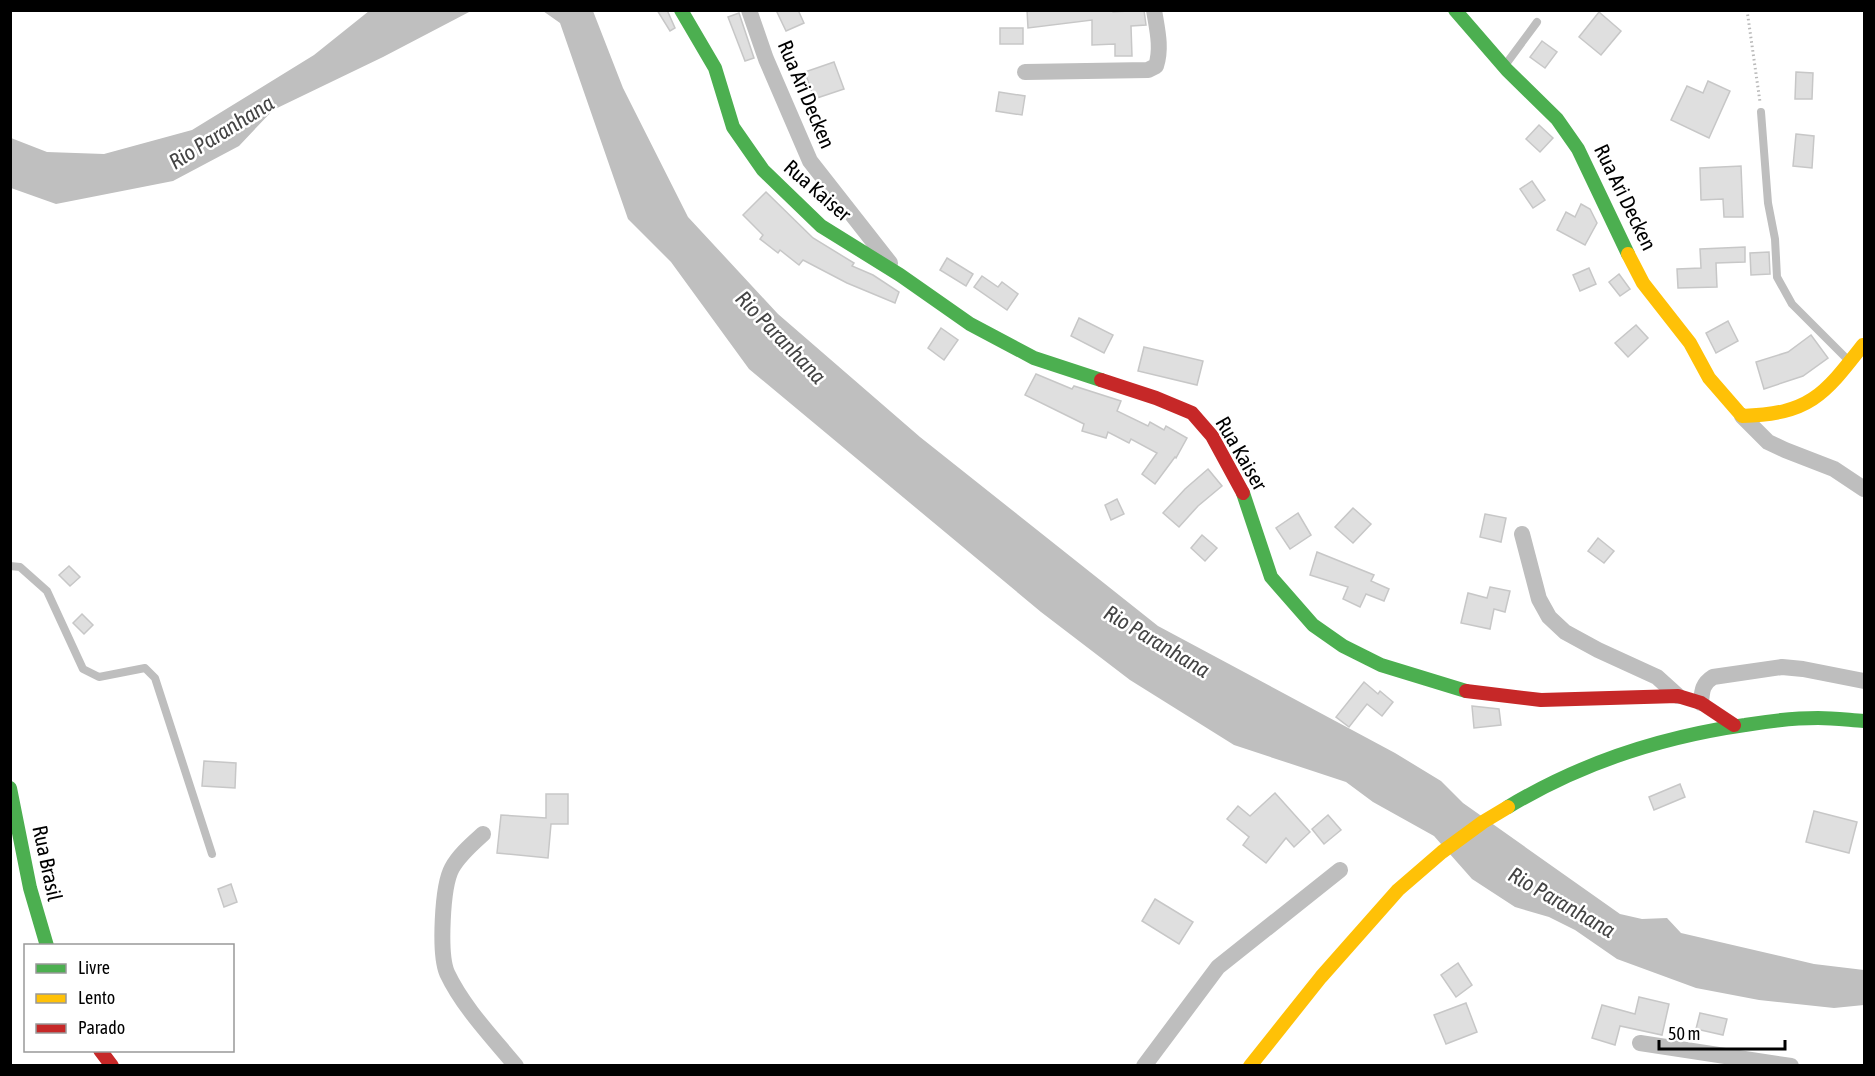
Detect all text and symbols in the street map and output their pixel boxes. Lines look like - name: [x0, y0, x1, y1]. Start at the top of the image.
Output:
- street label: Rua Ari Decken: [773, 36, 841, 152]
- water label: Rio Paranhana: [164, 90, 278, 174]
- street label: Rua Ari Decken: [1590, 140, 1662, 254]
- street label: Rua Kaiser: [780, 154, 857, 226]
- water label: Rio Paranhana: [730, 285, 832, 389]
- street label: Rua Kaiser: [1211, 412, 1273, 495]
- water label: Rio Paranhana: [1099, 599, 1215, 683]
- street label: Rua Brasil: [28, 823, 68, 903]
- water label: Rio Paranhana: [1504, 861, 1620, 943]
- legend: [24, 944, 234, 1052]
- text: Livre: [78, 957, 110, 978]
- text: Lento: [78, 987, 115, 1008]
- scale bar: [1659, 1013, 1785, 1051]
- text: Parado: [78, 1017, 125, 1038]
- text: 50 m: [1668, 1023, 1700, 1044]

